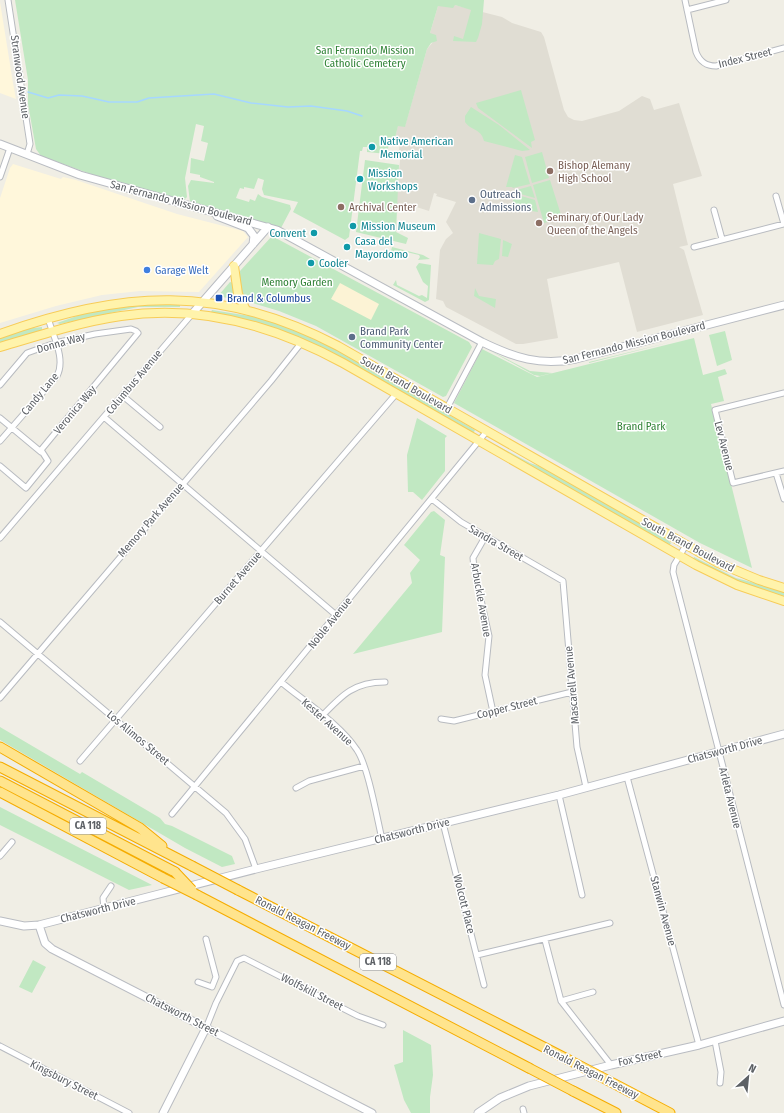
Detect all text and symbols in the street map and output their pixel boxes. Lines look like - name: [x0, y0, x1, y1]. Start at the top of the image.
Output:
- street label: Stranwood Avenue: [8, 34, 32, 120]
- park label: San Fernando Mission Catholic Cemetery: [316, 44, 414, 70]
- street label: Index Street: [717, 45, 773, 71]
- place label: Native American Memorial: [380, 135, 453, 161]
- marker: Native American Memorial: [367, 142, 377, 152]
- place label: Bishop Alemany High School: [558, 159, 630, 185]
- marker: Bishop Alemany High School: [545, 166, 555, 176]
- place label: Mission Workshops: [368, 167, 418, 193]
- marker: Mission Workshops: [355, 174, 365, 184]
- street label: San Fernando Mission Boulevard: [109, 178, 253, 228]
- place label: Outreach Admissions: [480, 188, 532, 214]
- marker: Outreach Admissions: [467, 195, 477, 205]
- place label: Archival Center: [349, 201, 417, 214]
- marker: Archival Center: [336, 202, 346, 212]
- place label: Seminary of Our Lady Queen of the Angels: [547, 211, 644, 237]
- marker: Seminary of Our Lady Queen of the Angels: [534, 218, 544, 228]
- place label: Mission Museum: [361, 220, 436, 233]
- marker: Mission Museum: [348, 221, 358, 231]
- place label: Convent: [269, 227, 306, 240]
- marker: Convent: [309, 228, 319, 238]
- place label: Casa del Mayordomo: [355, 235, 408, 261]
- marker: Casa del Mayordomo: [342, 242, 352, 252]
- place label: Cooler: [319, 257, 348, 270]
- marker: Cooler: [306, 258, 316, 268]
- place label: Garage Welt: [155, 264, 209, 277]
- marker: Garage Welt: [142, 265, 152, 275]
- park label: Memory Garden: [261, 276, 333, 289]
- place label: Brand & Columbus: [227, 292, 311, 305]
- marker: Brand & Columbus: [214, 293, 224, 303]
- street label: San Fernando Mission Boulevard: [561, 319, 707, 367]
- place label: Brand Park Community Center: [360, 325, 443, 351]
- street label: Donna Way: [35, 330, 87, 356]
- marker: Brand Park Community Center: [347, 332, 357, 342]
- street label: Columbus Avenue: [103, 347, 165, 417]
- street label: South Brand Boulevard: [358, 353, 454, 417]
- street label: Candy Lane: [18, 370, 62, 418]
- street label: Veronica Way: [51, 383, 99, 437]
- park label: Brand Park: [617, 420, 666, 433]
- street label: Lev Avenue: [712, 420, 736, 472]
- street label: Memory Park Avenue: [115, 480, 187, 560]
- street label: South Brand Boulevard: [639, 515, 737, 575]
- street label: Sandra Street: [466, 522, 526, 564]
- street label: Burnet Avenue: [211, 549, 265, 607]
- street label: Arbuckle Avenue: [468, 562, 494, 638]
- street label: Noble Avenue: [305, 595, 355, 651]
- street label: Mascarell Avenue: [562, 645, 582, 725]
- street label: Copper Street: [475, 694, 539, 722]
- street label: Kester Avenue: [299, 696, 355, 748]
- street label: Los Alimos Street: [104, 708, 172, 768]
- street label: Chatsworth Drive: [686, 734, 764, 766]
- street label: Arleta Avenue: [716, 766, 744, 830]
- street label: Chatsworth Drive: [373, 815, 451, 847]
- road number: CA 118: [70, 818, 106, 834]
- street label: Wolcott Place: [450, 873, 478, 935]
- street label: Stanwin Avenue: [647, 875, 679, 947]
- street label: Ronald Reagan Freeway: [253, 893, 353, 953]
- street label: Chatsworth Drive: [59, 894, 137, 926]
- road number: CA 118: [360, 954, 396, 970]
- street label: Wolfskill Street: [279, 971, 346, 1013]
- street label: Chatsworth Street: [143, 991, 221, 1039]
- street label: Ronald Reagan Freeway: [541, 1042, 641, 1102]
- street label: Fox Street: [617, 1047, 664, 1069]
- street label: Kingsbury Street: [28, 1057, 100, 1103]
- north arrow: [728, 1057, 768, 1097]
- text: N: [746, 1061, 758, 1076]

